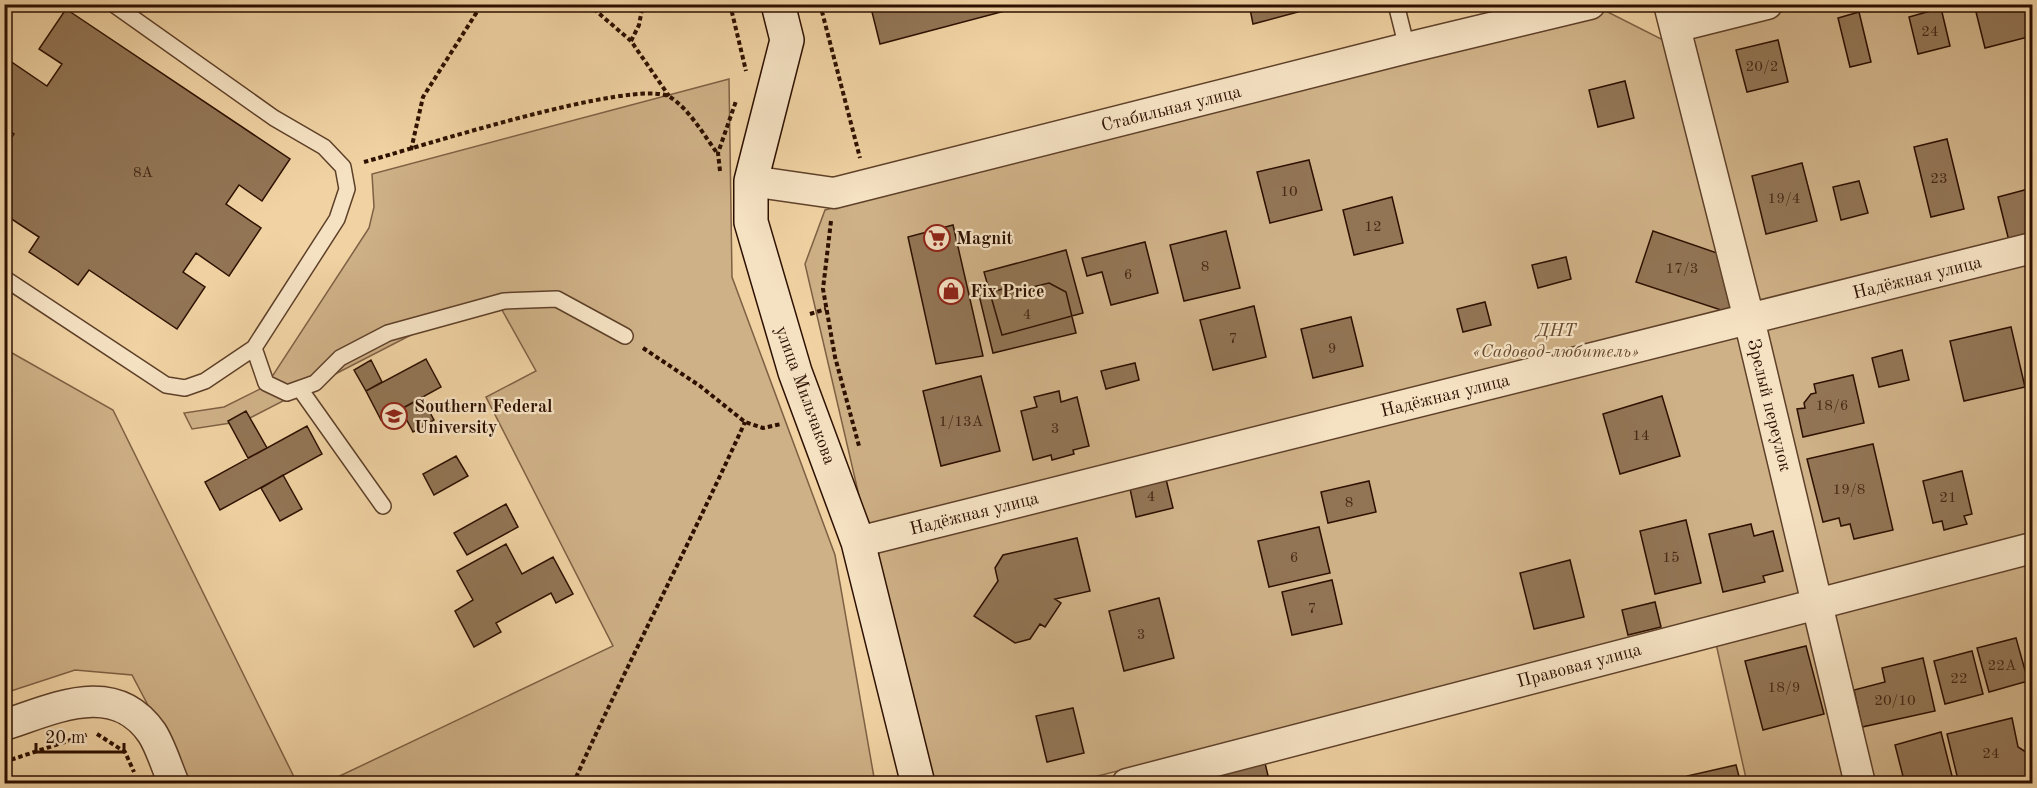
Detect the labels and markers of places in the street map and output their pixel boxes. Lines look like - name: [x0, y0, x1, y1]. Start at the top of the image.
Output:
- supermarket icon: Magnit: [922, 223, 952, 253]
- place label: Magnit: [956, 230, 1013, 248]
- shop icon: Fix Price: [936, 276, 966, 306]
- place label: Fix Price: [970, 283, 1044, 301]
- place label: Southern Federal University: [414, 398, 553, 437]
- school or university icon: Southern Federal University: [379, 401, 409, 431]

